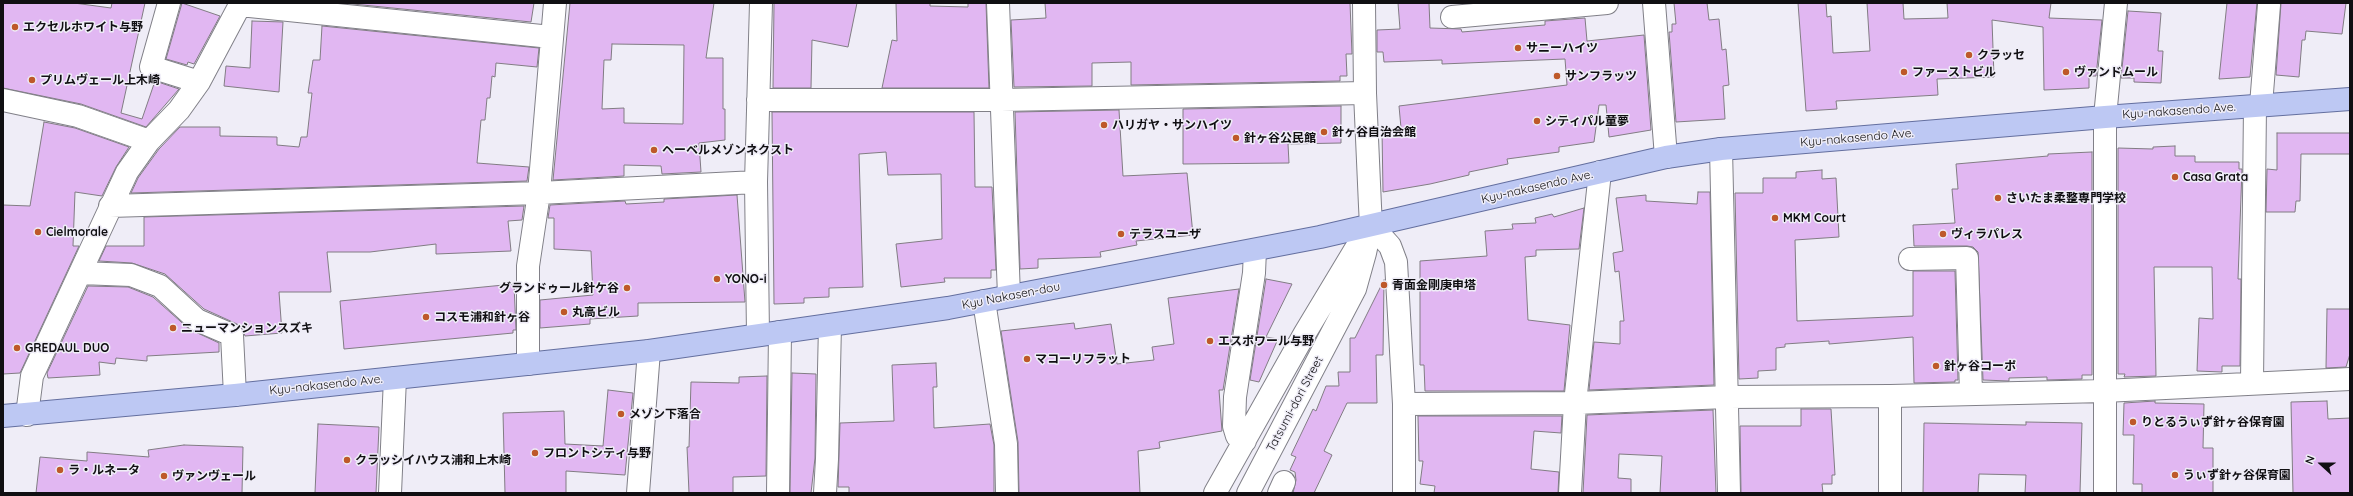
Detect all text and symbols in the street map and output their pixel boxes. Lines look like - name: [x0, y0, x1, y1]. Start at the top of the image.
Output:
- place label: エクセルホワイト与野: [23, 20, 143, 34]
- marker: エクセルホワイト与野: [10, 22, 20, 32]
- place label: サニーハイツ: [1526, 41, 1598, 55]
- marker: サニーハイツ: [1513, 43, 1523, 53]
- place label: クラッセ: [1977, 48, 2025, 62]
- marker: クラッセ: [1964, 50, 1974, 60]
- place label: ファーストビル: [1912, 65, 1996, 79]
- place label: ヴァンドムール: [2074, 65, 2158, 79]
- marker: ファーストビル: [1899, 67, 1909, 77]
- marker: ヴァンドムール: [2061, 67, 2071, 77]
- place label: サンフラッツ: [1565, 69, 1637, 83]
- marker: サンフラッツ: [1552, 71, 1562, 81]
- place label: プリムヴェール上木崎: [40, 73, 160, 87]
- marker: プリムヴェール上木崎: [27, 75, 37, 85]
- street label: Kyu-nakasendo Ave.: [2122, 100, 2236, 122]
- place label: シティパル童夢: [1545, 114, 1629, 128]
- marker: シティパル童夢: [1532, 116, 1542, 126]
- place label: ハリガヤ・サンハイツ: [1112, 118, 1232, 132]
- marker: ハリガヤ・サンハイツ: [1099, 120, 1109, 130]
- place label: 針ヶ谷自治会館: [1332, 125, 1416, 139]
- street label: Kyu-nakasendo Ave.: [1800, 126, 1914, 150]
- marker: 針ヶ谷自治会館: [1319, 127, 1329, 137]
- place label: 針ヶ谷公民館: [1244, 131, 1316, 145]
- marker: 針ヶ谷公民館: [1231, 133, 1241, 143]
- place label: ヘーベルメゾンネクスト: [662, 143, 794, 157]
- marker: ヘーベルメゾンネクスト: [649, 145, 659, 155]
- street label: Kyu-nakasendo Ave.: [1480, 167, 1594, 207]
- place label: Casa Grata: [2183, 170, 2248, 184]
- marker: Casa Grata: [2170, 172, 2180, 182]
- place label: さいたま柔整専門学校: [2006, 191, 2126, 205]
- marker: さいたま柔整専門学校: [1993, 193, 2003, 203]
- place label: MKM Court: [1783, 211, 1846, 225]
- marker: MKM Court: [1770, 213, 1780, 223]
- place label: Cielmorale: [46, 225, 108, 239]
- marker: Cielmorale: [33, 227, 43, 237]
- place label: テラスユーザ: [1129, 227, 1201, 241]
- place label: ヴィラパレス: [1951, 227, 2023, 241]
- marker: テラスユーザ: [1116, 229, 1126, 239]
- marker: ヴィラパレス: [1938, 229, 1948, 239]
- place label: YONO-i: [725, 272, 766, 286]
- marker: YONO-i: [712, 274, 722, 284]
- place label: 青面金剛庚申塔: [1392, 278, 1476, 292]
- street label: Kyu Nakasen-dou: [961, 279, 1061, 313]
- marker: 青面金剛庚申塔: [1379, 280, 1389, 290]
- place label: グランドゥール針ケ谷: [499, 281, 619, 295]
- marker: グランドゥール針ケ谷: [622, 283, 632, 293]
- place label: 丸高ビル: [572, 305, 620, 319]
- marker: 丸高ビル: [559, 307, 569, 317]
- place label: コスモ浦和針ヶ谷: [434, 310, 530, 324]
- marker: コスモ浦和針ヶ谷: [421, 312, 431, 322]
- place label: ニューマンションスズキ: [181, 321, 313, 335]
- marker: ニューマンションスズキ: [168, 323, 178, 333]
- place label: エスポワール与野: [1218, 334, 1314, 348]
- marker: エスポワール与野: [1205, 336, 1215, 346]
- place label: GREDAUL DUO: [25, 341, 109, 355]
- marker: GREDAUL DUO: [12, 343, 22, 353]
- place label: マコーリフラット: [1035, 352, 1131, 366]
- marker: マコーリフラット: [1022, 354, 1032, 364]
- street label: Tatsumi-dori Street: [1264, 354, 1326, 454]
- place label: 針ヶ谷コーポ: [1944, 359, 2016, 373]
- marker: 針ヶ谷コーポ: [1931, 361, 1941, 371]
- street label: Kyu-nakasendo Ave.: [269, 372, 383, 398]
- place label: メゾン下落合: [629, 407, 701, 421]
- marker: メゾン下落合: [616, 409, 626, 419]
- place label: りとるうぃず針ヶ谷保育園: [2141, 415, 2285, 429]
- marker: りとるうぃず針ヶ谷保育園: [2128, 417, 2138, 427]
- north arrow: [2301, 444, 2341, 484]
- place label: フロントシティ与野: [543, 446, 651, 460]
- marker: フロントシティ与野: [530, 448, 540, 458]
- place label: クラッシイハウス浦和上木崎: [355, 453, 511, 467]
- text: N: [2302, 453, 2318, 466]
- marker: クラッシイハウス浦和上木崎: [342, 455, 352, 465]
- place label: ラ・ルネータ: [68, 463, 140, 477]
- marker: ラ・ルネータ: [55, 465, 65, 475]
- place label: うぃず針ヶ谷保育園: [2183, 468, 2291, 482]
- place label: ヴァンヴェール: [172, 469, 256, 483]
- marker: うぃず針ヶ谷保育園: [2170, 470, 2180, 480]
- marker: ヴァンヴェール: [159, 471, 169, 481]

